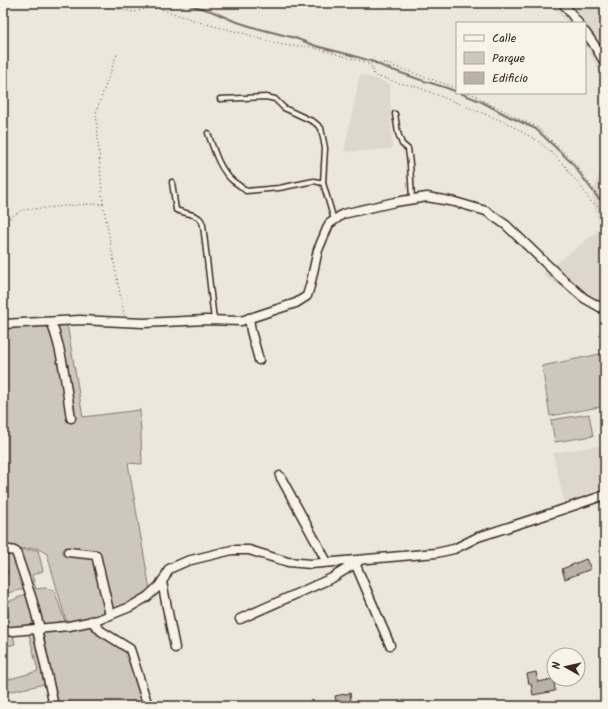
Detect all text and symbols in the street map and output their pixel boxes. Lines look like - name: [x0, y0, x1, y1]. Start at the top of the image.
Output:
- legend: [456, 22, 586, 94]
- text: Calle: [492, 29, 517, 48]
- text: Parque: [492, 49, 526, 68]
- text: Edificio: [492, 69, 528, 88]
- north arrow: [546, 647, 586, 687]
- text: N: [548, 661, 566, 670]

